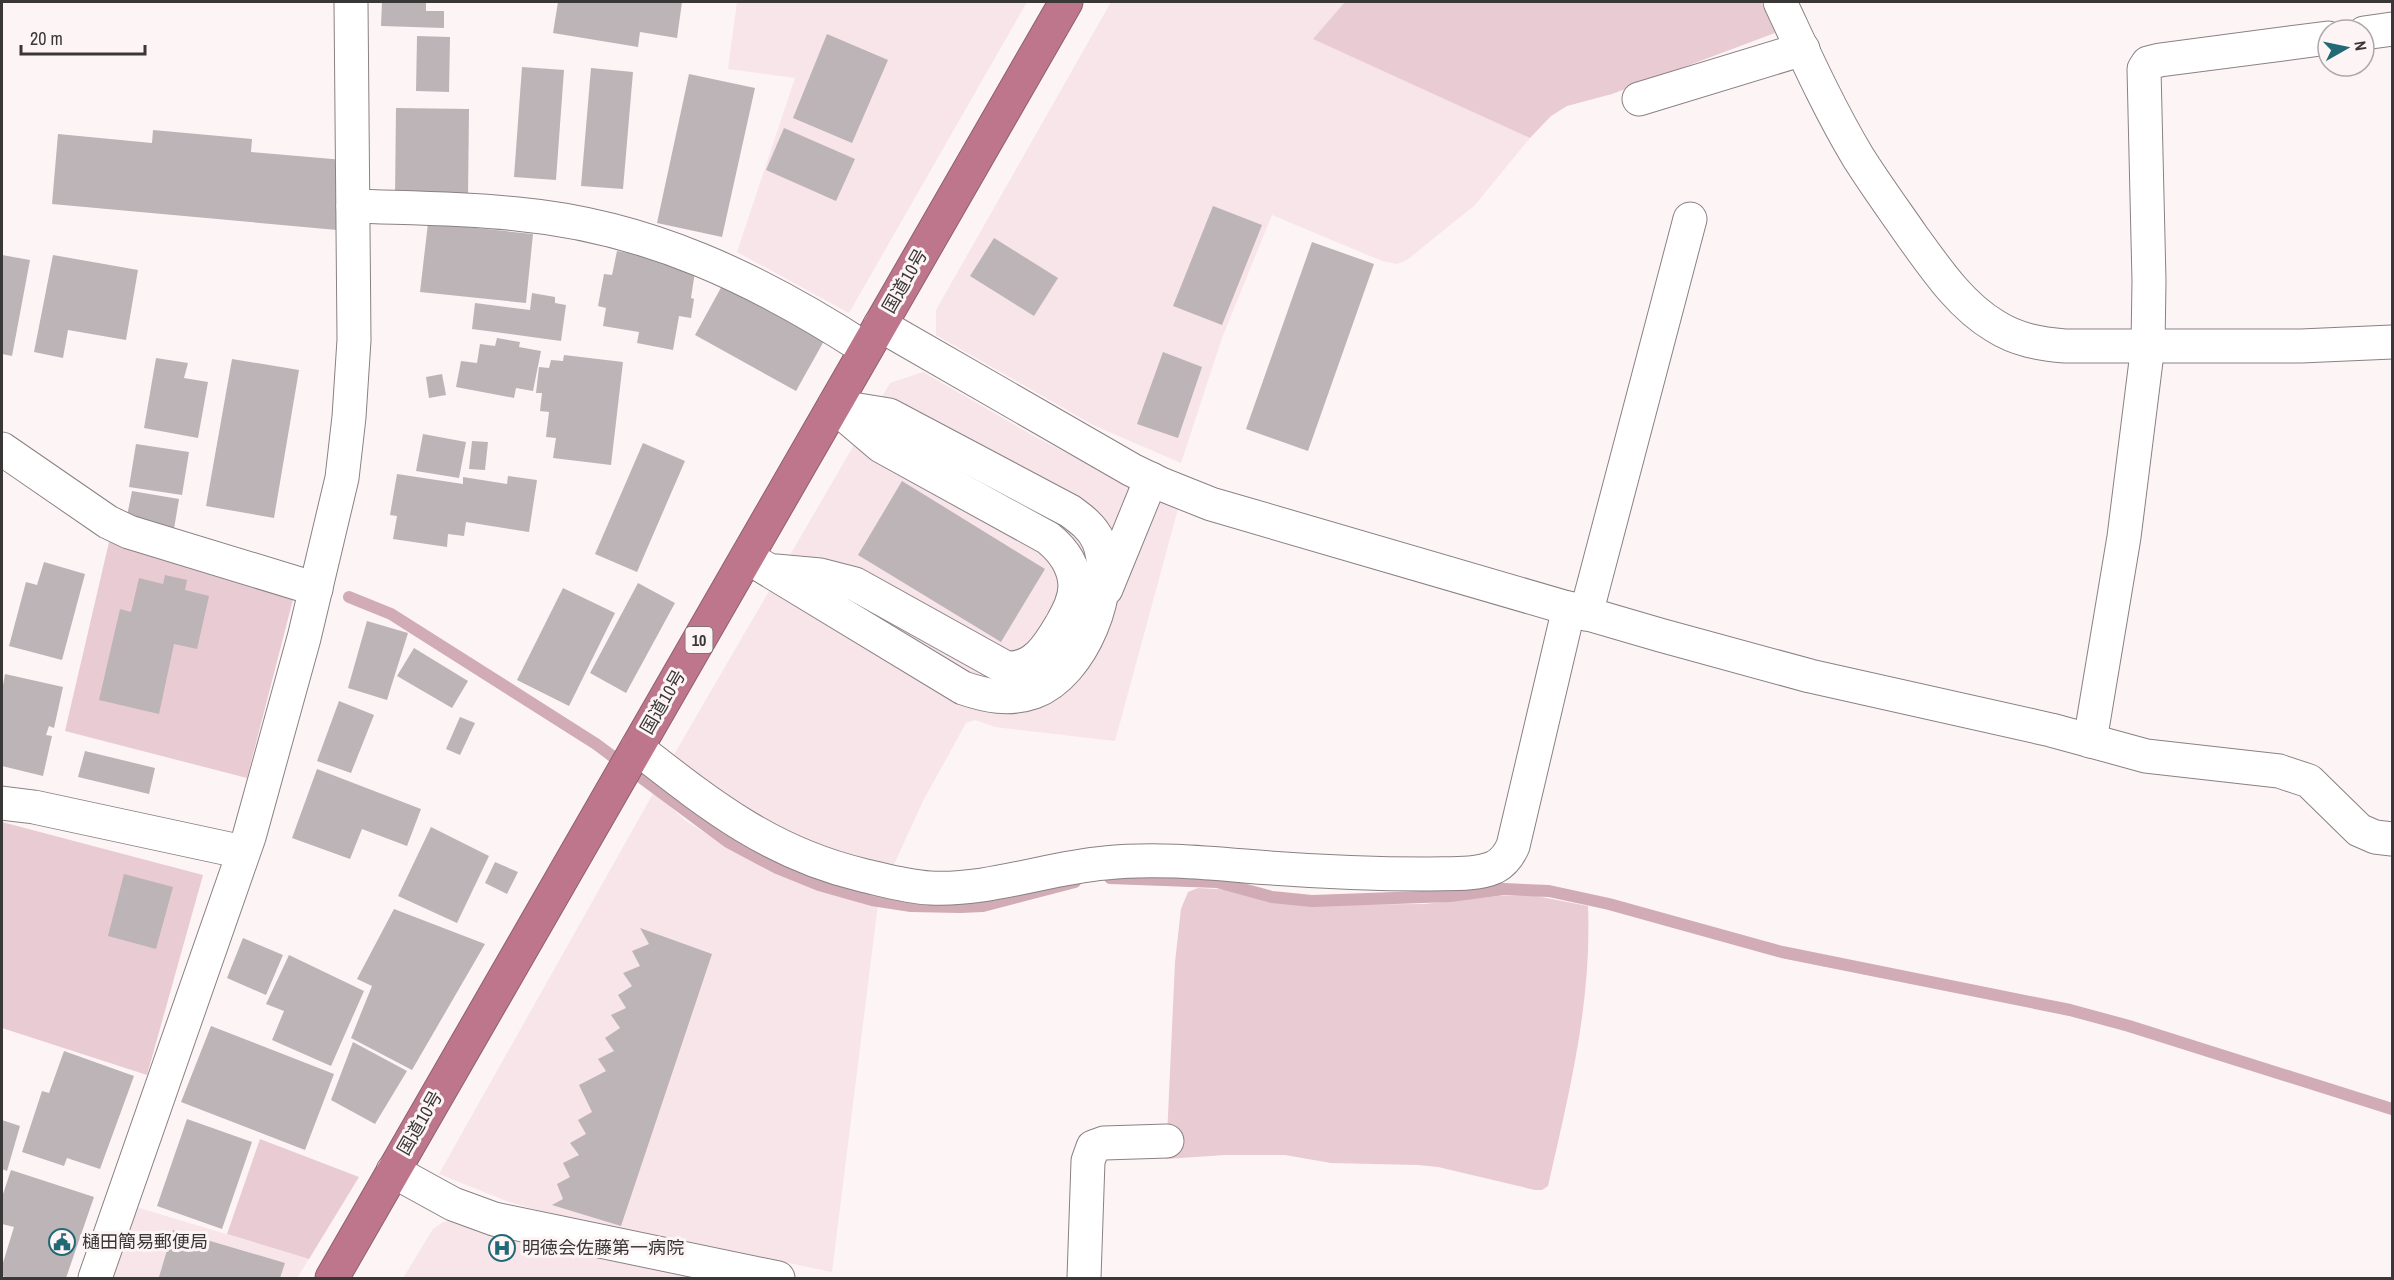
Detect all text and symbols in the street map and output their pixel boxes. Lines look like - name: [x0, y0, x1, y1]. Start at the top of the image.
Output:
- scale bar: [21, 18, 146, 56]
- north arrow: [2316, 18, 2376, 78]
- text: 20 m: [30, 26, 63, 51]
- text: N: [2349, 39, 2372, 52]
- street label: 国道10号: [876, 244, 933, 317]
- road number: 10: [686, 627, 712, 653]
- street label: 国道10号: [634, 665, 691, 738]
- street label: 国道10号: [391, 1086, 448, 1159]
- public building icon: 樋田簡易郵便局: [47, 1227, 77, 1257]
- place label: 樋田簡易郵便局: [82, 1229, 208, 1254]
- hospital icon: 明徳会佐藤第一病院: [487, 1233, 517, 1263]
- place label: 明徳会佐藤第一病院: [522, 1235, 684, 1260]

